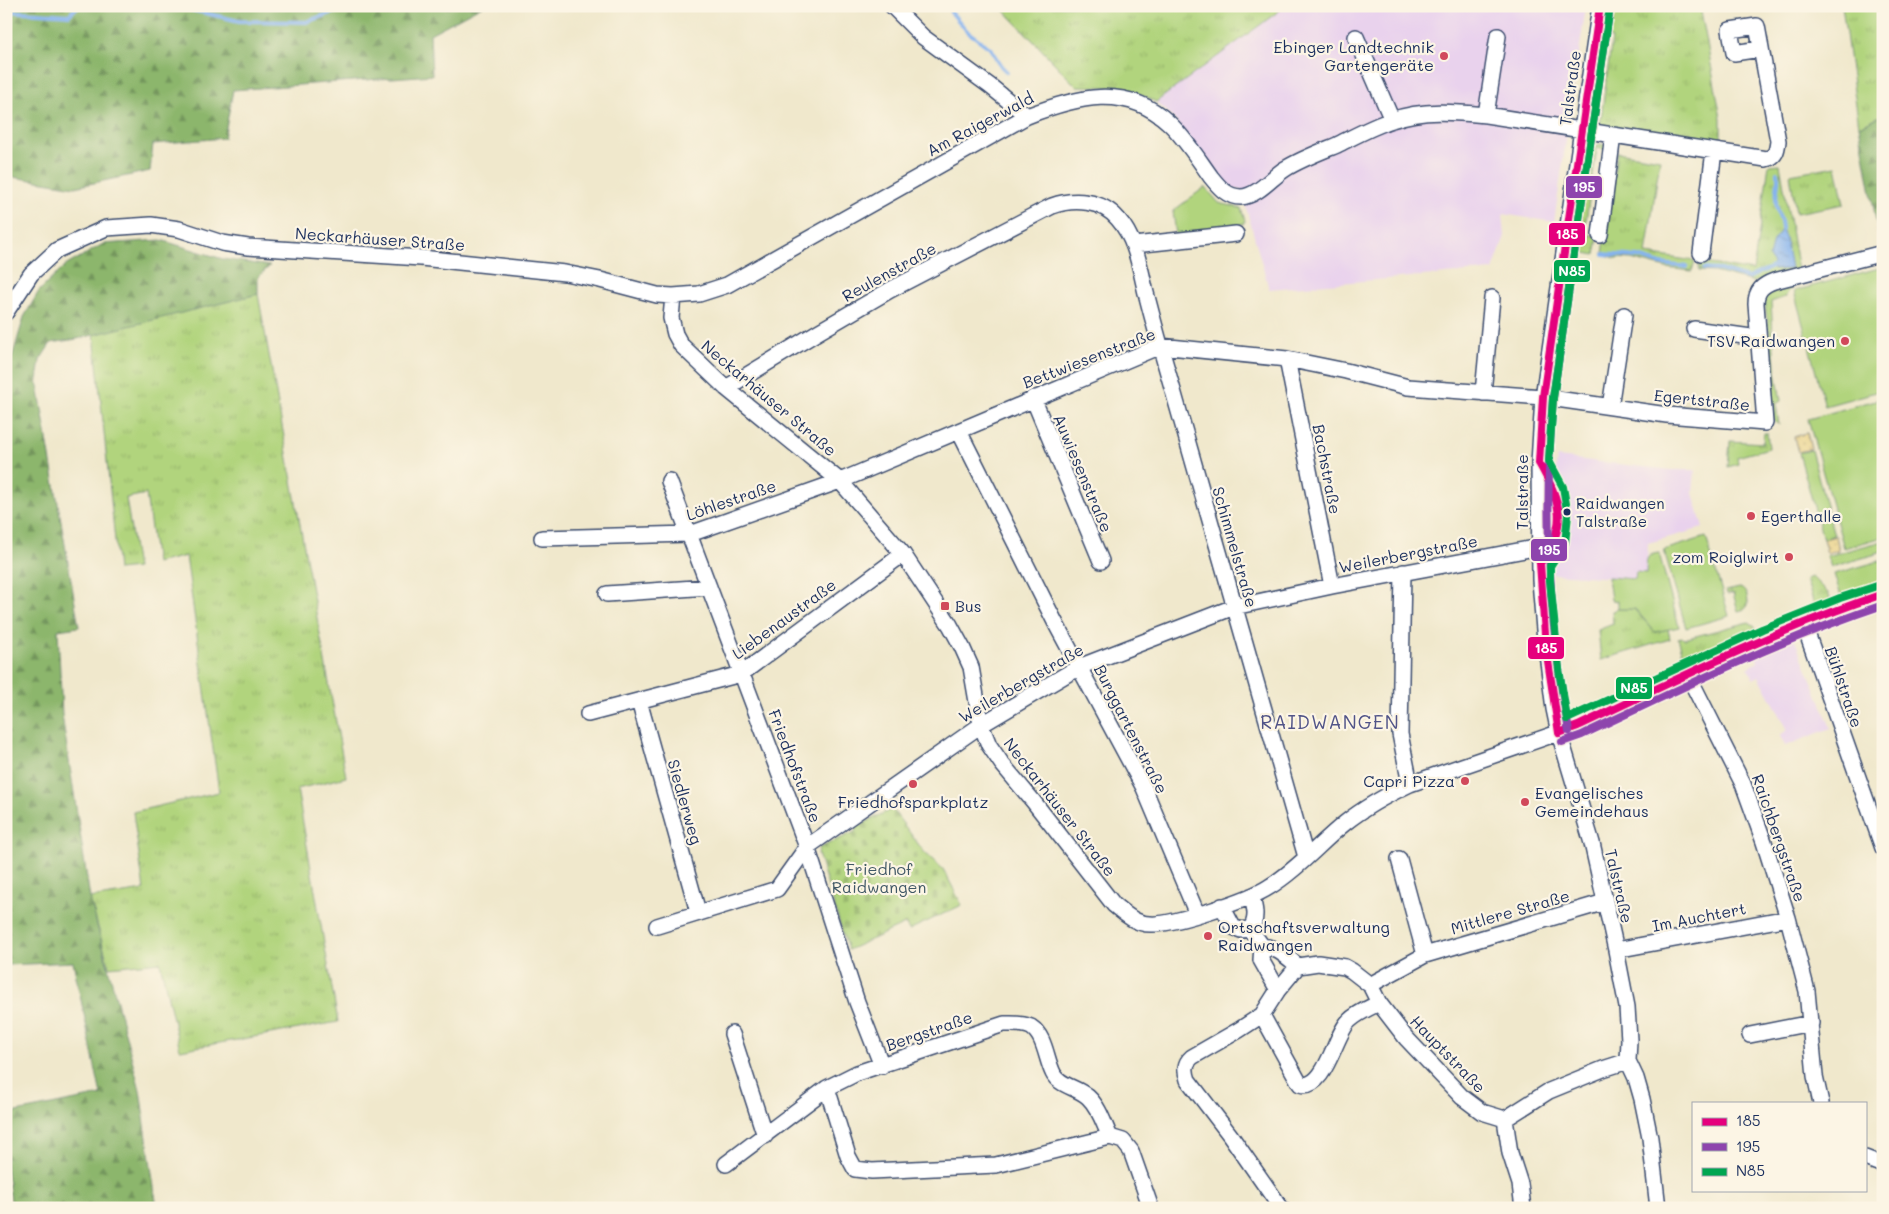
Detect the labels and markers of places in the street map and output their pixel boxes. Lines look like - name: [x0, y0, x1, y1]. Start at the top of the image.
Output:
- place label: Ebinger Landtechnik Gartengeräte: [1274, 36, 1434, 75]
- marker: Ebinger Landtechnik Gartengeräte: [1438, 50, 1450, 62]
- place label: TSV Raidwangen: [1707, 330, 1835, 351]
- marker: TSV Raidwangen: [1839, 335, 1851, 347]
- place label: Raidwangen Talstraße: [1576, 493, 1665, 531]
- place label: Egerthalle: [1761, 505, 1841, 526]
- marker: Raidwangen Talstraße: [1562, 507, 1572, 517]
- marker: Egerthalle: [1745, 510, 1757, 522]
- place label: zom Roiglwirt: [1672, 546, 1779, 567]
- marker: zom Roiglwirt: [1783, 551, 1795, 563]
- place label: Bus: [955, 595, 981, 616]
- marker: Bus: [939, 600, 951, 612]
- place label: Capri Pizza: [1363, 770, 1455, 791]
- marker: Capri Pizza: [1459, 775, 1471, 787]
- marker: Friedhofsparkplatz: [907, 778, 919, 790]
- place label: Evangelisches Gemeindehaus: [1535, 782, 1649, 821]
- place label: Friedhofsparkplatz: [838, 791, 988, 812]
- marker: Evangelisches Gemeindehaus: [1519, 796, 1531, 808]
- place label: Ortschaftsverwaltung Raidwangen: [1218, 916, 1390, 955]
- marker: Ortschaftsverwaltung Raidwangen: [1202, 930, 1214, 942]

